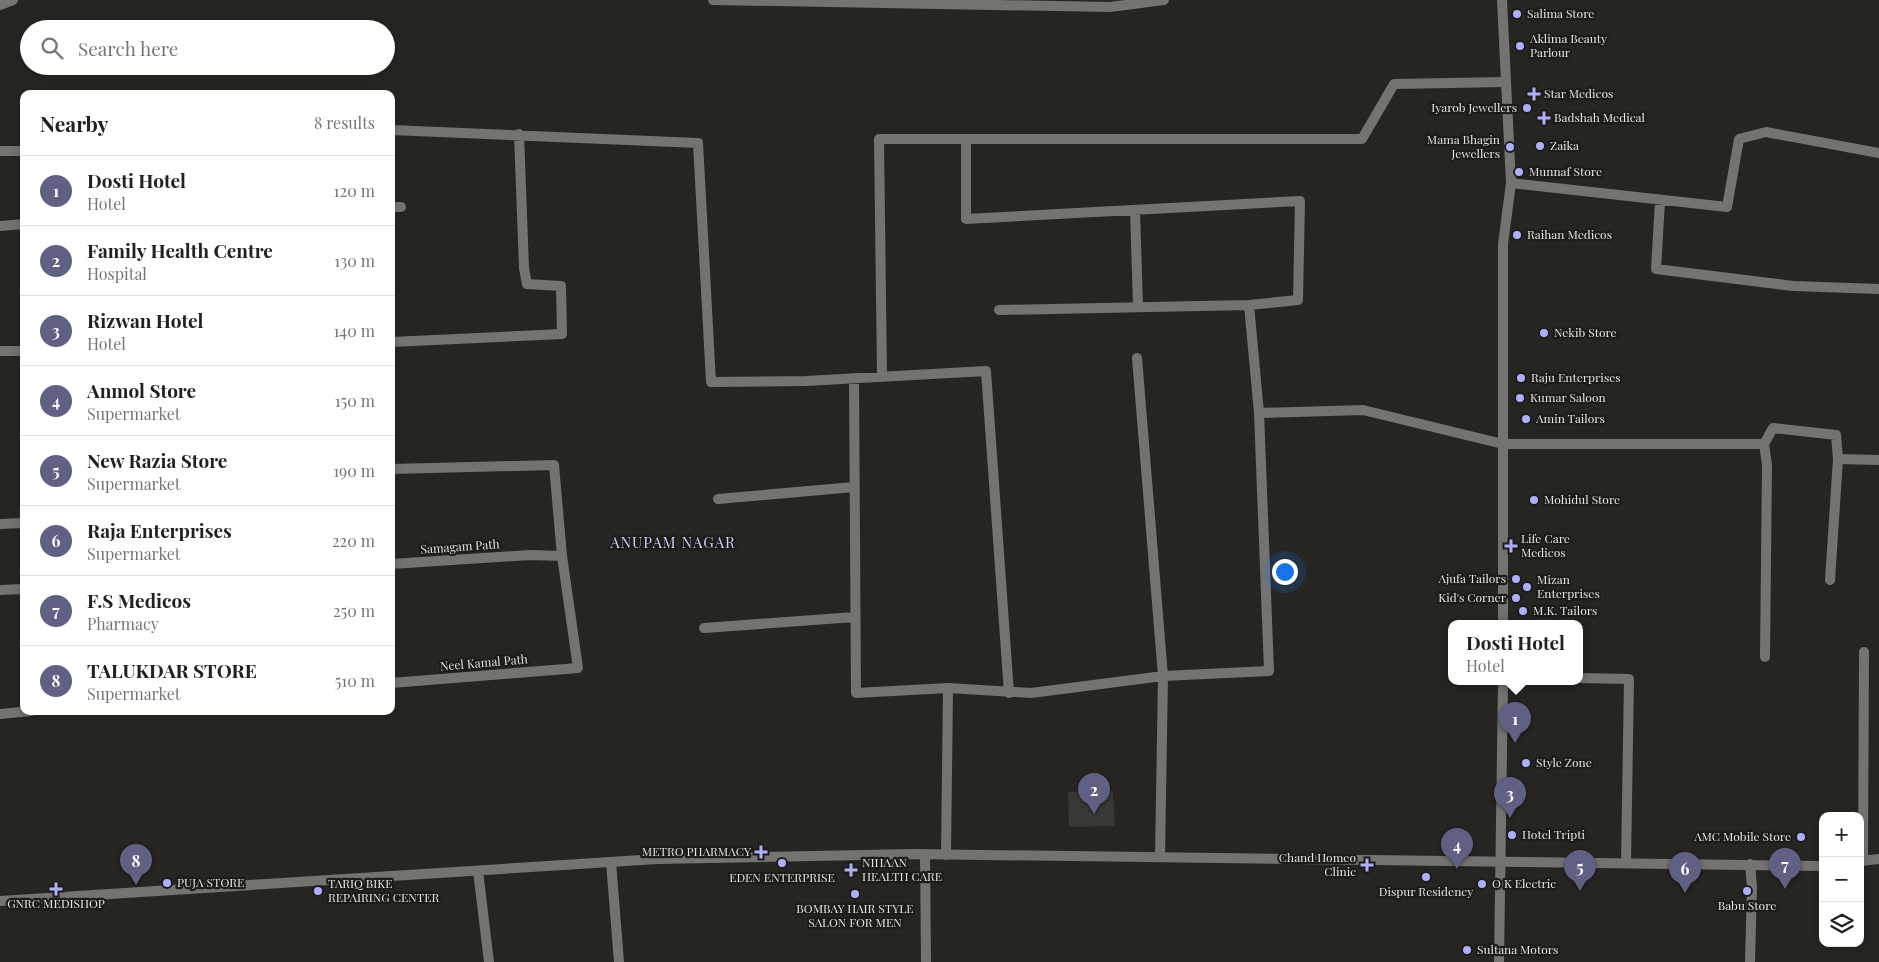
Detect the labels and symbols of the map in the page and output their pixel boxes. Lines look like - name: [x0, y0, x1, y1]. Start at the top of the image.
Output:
- place label: Salima Store: [1527, 5, 1594, 21]
- marker: Salima Store: [1511, 8, 1523, 20]
- place label: Aklima Beauty Parlour: [1529, 30, 1607, 60]
- marker: Aklima Beauty Parlour: [1514, 40, 1526, 52]
- place label: Star Medicos: [1544, 85, 1613, 101]
- marker: Star Medicos: [1528, 88, 1540, 100]
- place label: Iyarob Jewellers: [1431, 99, 1517, 115]
- marker: Iyarob Jewellers: [1521, 102, 1533, 114]
- place label: Badshah Medical: [1554, 109, 1645, 125]
- marker: Badshah Medical: [1538, 112, 1550, 124]
- place label: Mama Bhagin Jewellers: [1427, 131, 1500, 161]
- place label: Zaika: [1550, 137, 1579, 153]
- marker: Zaika: [1534, 140, 1546, 152]
- marker: Mama Bhagin Jewellers: [1504, 141, 1516, 153]
- place label: Munnaf Store: [1529, 163, 1602, 179]
- marker: Munnaf Store: [1513, 166, 1525, 178]
- place label: Raihan Medicos: [1527, 226, 1612, 242]
- marker: Raihan Medicos: [1511, 229, 1523, 241]
- place label: Nekib Store: [1554, 324, 1617, 340]
- marker: Nekib Store: [1538, 327, 1550, 339]
- place label: Raju Enterprises: [1531, 369, 1621, 385]
- marker: Raju Enterprises: [1515, 372, 1527, 384]
- place label: Kumar Saloon: [1530, 389, 1606, 405]
- marker: Kumar Saloon: [1514, 392, 1526, 404]
- place label: Amin Tailors: [1535, 410, 1605, 426]
- marker: Amin Tailors: [1520, 413, 1532, 425]
- place label: Mohidul Store: [1544, 491, 1620, 507]
- marker: Mohidul Store: [1528, 494, 1540, 506]
- place label: Life Care Medicos: [1521, 530, 1570, 560]
- district label: ANUPAM NAGAR: [609, 532, 736, 552]
- street label: Samagam Path: [420, 535, 500, 557]
- marker: Life Care Medicos: [1505, 540, 1517, 552]
- your location: [1272, 559, 1298, 585]
- place label: Ajufa Tailors: [1437, 570, 1506, 586]
- place label: Mizan Enterprises: [1537, 571, 1600, 601]
- marker: Ajufa Tailors: [1510, 573, 1522, 585]
- marker: Mizan Enterprises: [1521, 581, 1533, 593]
- place label: Kid's Corner: [1438, 589, 1507, 605]
- marker: Kid's Corner: [1510, 592, 1522, 604]
- place label: M.K. Tailors: [1533, 602, 1597, 618]
- marker: M.K. Tailors: [1517, 605, 1529, 617]
- street label: Neel Kamal Path: [439, 650, 528, 674]
- pin: 1: [1499, 702, 1531, 743]
- place label: Style Zone: [1536, 754, 1592, 770]
- marker: Style Zone: [1520, 757, 1532, 769]
- pin: 2: [1078, 773, 1110, 814]
- pin: 3: [1494, 777, 1526, 818]
- place label: Hotel Tripti: [1522, 826, 1585, 842]
- pin: 4: [1441, 828, 1473, 869]
- place label: AMC Mobile Store: [1693, 828, 1791, 844]
- marker: Hotel Tripti: [1506, 829, 1518, 841]
- marker: AMC Mobile Store: [1795, 831, 1807, 843]
- place label: METRO PHARMACY: [642, 843, 752, 859]
- pin: 8: [120, 844, 152, 885]
- marker: METRO PHARMACY: [755, 846, 767, 858]
- pin: 7: [1769, 848, 1801, 889]
- place label: Chand Homeo Clinic: [1279, 849, 1356, 879]
- pin: 5: [1564, 850, 1596, 891]
- pin: 6: [1669, 852, 1701, 893]
- place label: NIHAAN HEALTH CARE: [862, 854, 942, 884]
- marker: EDEN ENTERPRISE: [776, 857, 788, 869]
- marker: Chand Homeo Clinic: [1360, 858, 1374, 872]
- marker: NIHAAN HEALTH CARE: [844, 863, 858, 877]
- place label: EDEN ENTERPRISE: [729, 869, 835, 885]
- marker: Dispur Residency: [1420, 871, 1432, 883]
- place label: PUJA STORE: [177, 874, 244, 890]
- place label: TARIQ BIKE REPAIRING CENTER: [328, 875, 439, 905]
- place label: O K Electric: [1492, 875, 1556, 891]
- marker: PUJA STORE: [161, 877, 173, 889]
- marker: O K Electric: [1476, 878, 1488, 890]
- marker: GNRC MEDISHOP: [50, 883, 62, 895]
- place label: Dispur Residency: [1379, 883, 1473, 899]
- marker: TARIQ BIKE REPAIRING CENTER: [312, 885, 324, 897]
- marker: Babu Store: [1741, 885, 1753, 897]
- marker: BOMBAY HAIR STYLE SALON FOR MEN: [849, 888, 861, 900]
- place label: GNRC MEDISHOP: [7, 895, 105, 911]
- place label: Babu Store: [1718, 897, 1776, 913]
- place label: BOMBAY HAIR STYLE SALON FOR MEN: [796, 900, 914, 930]
- place label: Sultana Motors: [1477, 941, 1558, 957]
- marker: Sultana Motors: [1461, 944, 1473, 956]

